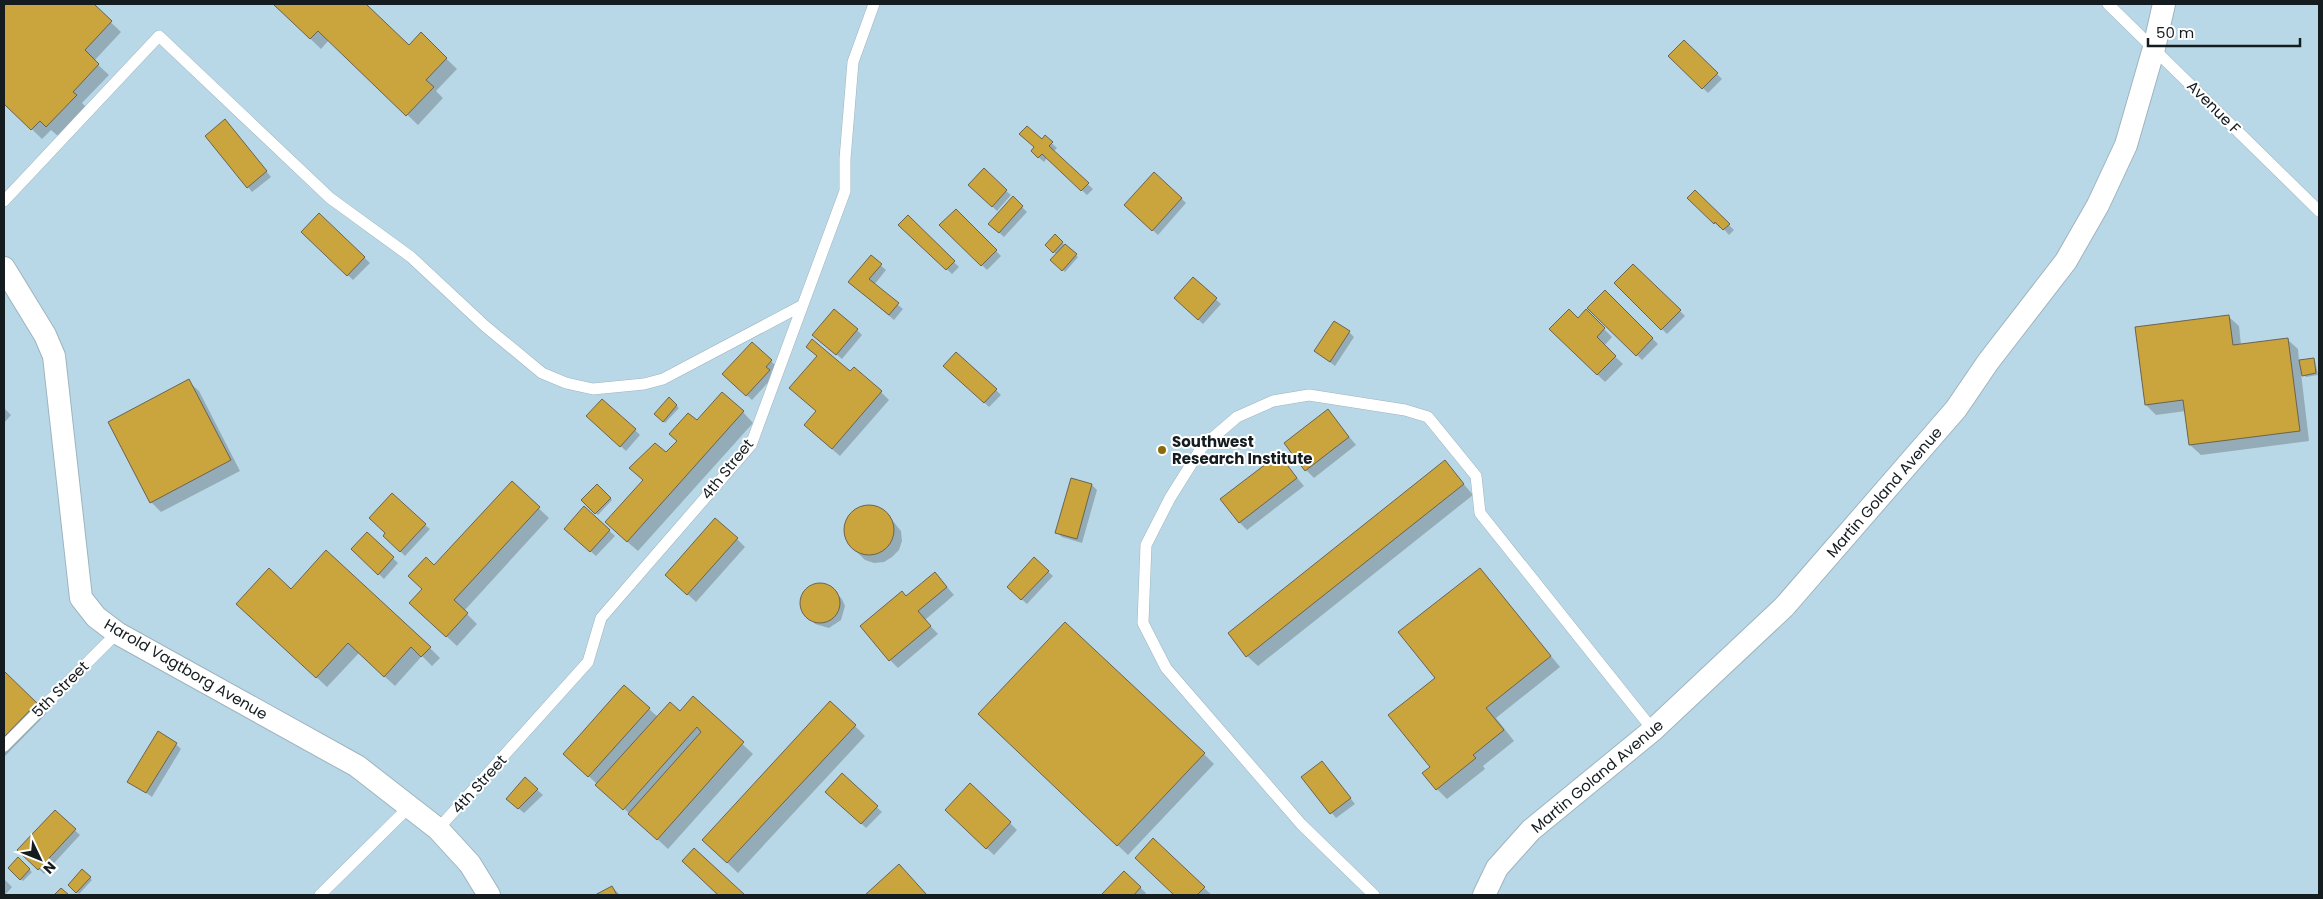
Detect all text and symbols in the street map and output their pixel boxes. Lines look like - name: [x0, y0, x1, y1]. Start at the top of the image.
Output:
- scale bar: [2148, 15, 2300, 47]
- text: 50 m: [2156, 22, 2194, 43]
- street label: Avenue F: [2183, 76, 2246, 139]
- street label: Martin Goland Avenue: [1821, 422, 1947, 562]
- place label: Southwest Research Institute: [1172, 431, 1313, 469]
- street label: 4th Street: [696, 434, 758, 504]
- marker: Southwest Research Institute: [1156, 444, 1168, 456]
- street label: Harold Vagtborg Avenue: [101, 614, 271, 724]
- street label: 5th Street: [27, 656, 93, 722]
- street label: Martin Goland Avenue: [1526, 714, 1668, 838]
- street label: 4th Street: [447, 750, 511, 818]
- north arrow: [15, 834, 65, 884]
- text: N: [39, 857, 60, 879]

